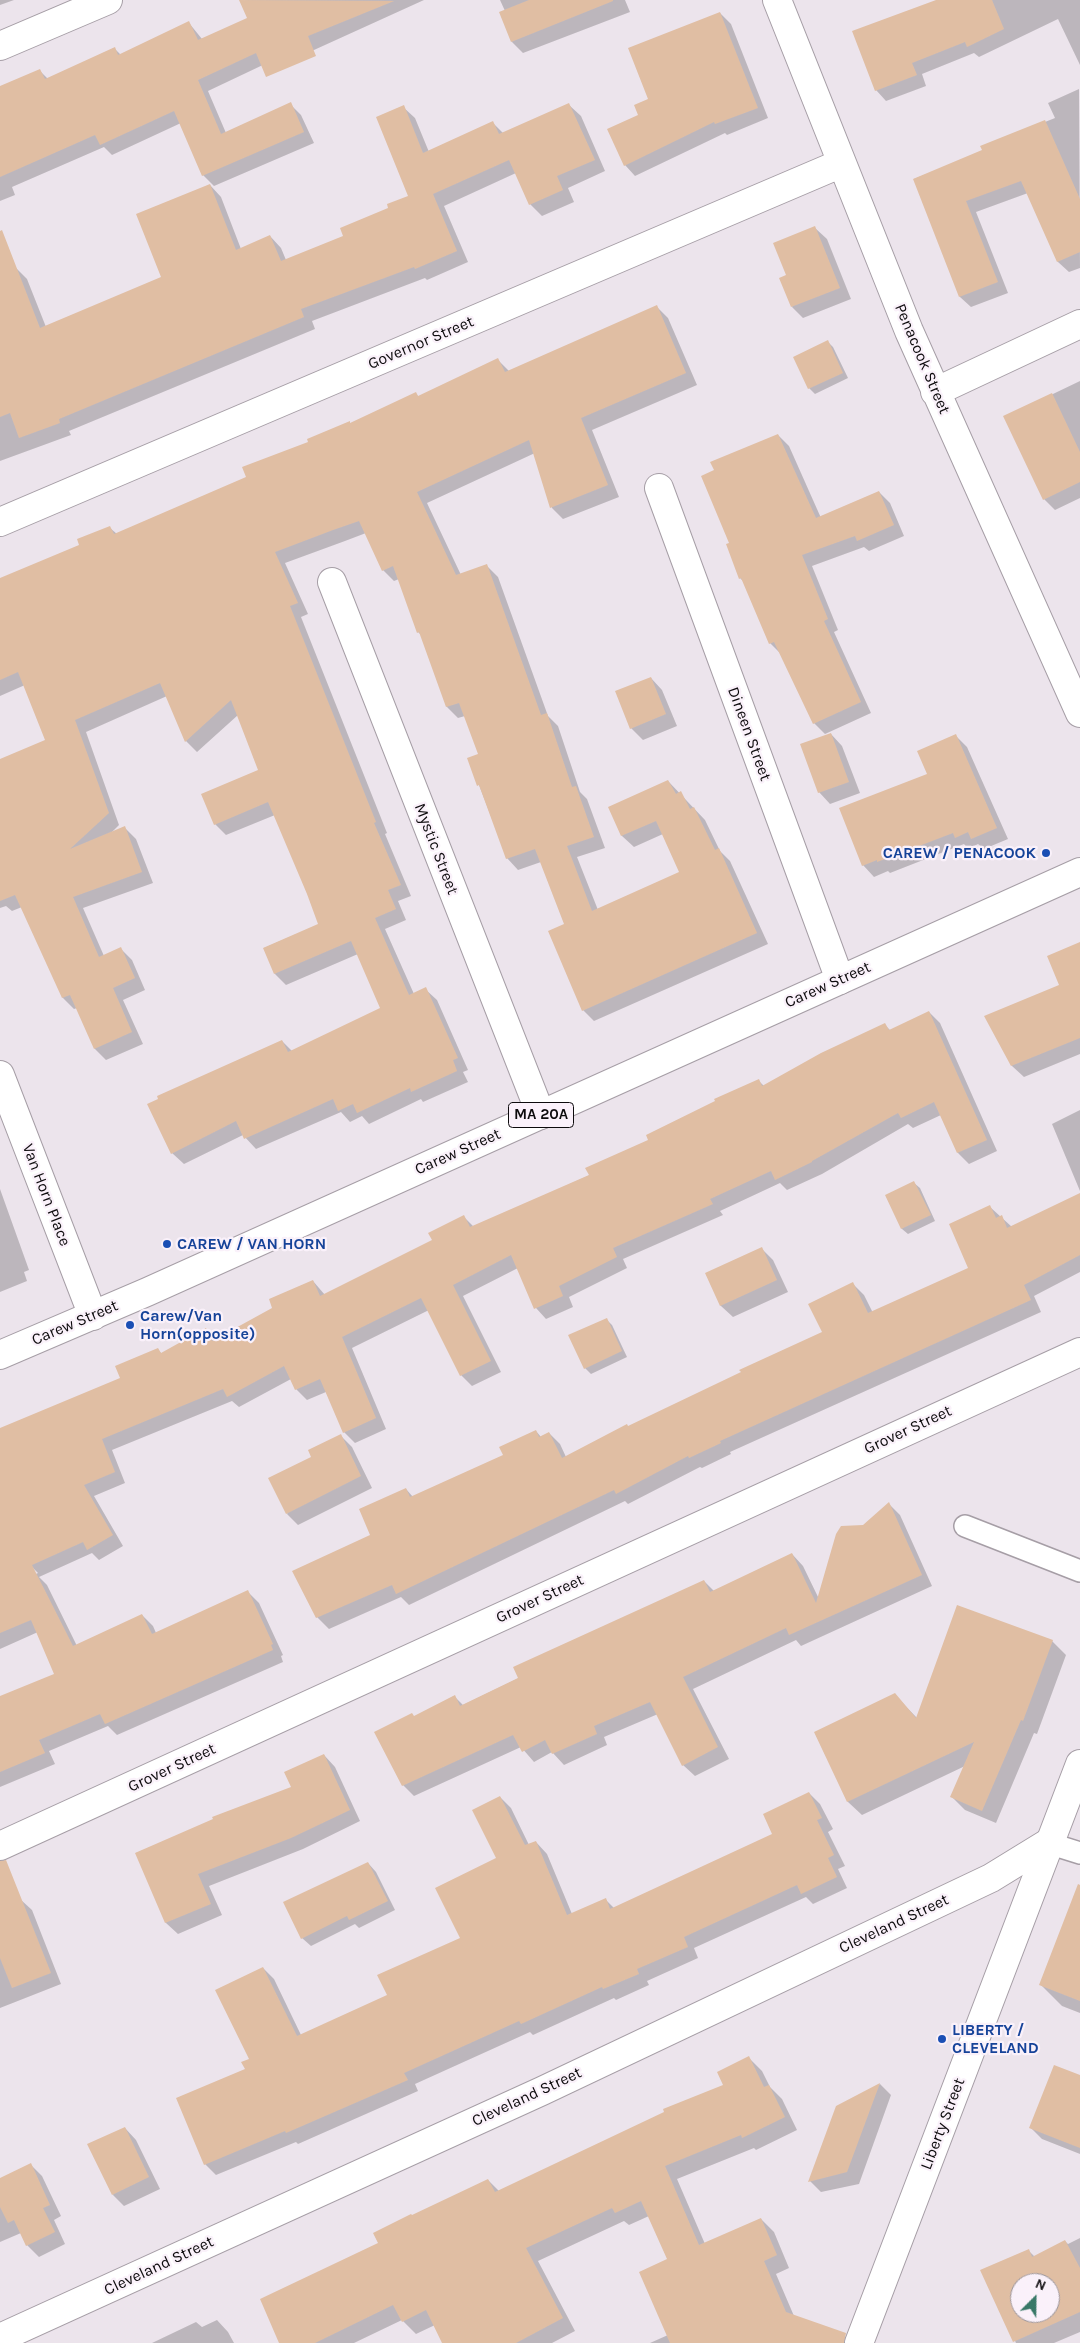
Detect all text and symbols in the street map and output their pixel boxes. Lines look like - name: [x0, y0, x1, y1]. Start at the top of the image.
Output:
- street label: Penacook Street: [890, 301, 954, 417]
- street label: Governor Street: [365, 312, 477, 374]
- street label: Dineen Street: [723, 684, 775, 784]
- street label: Mystic Street: [410, 801, 462, 897]
- place label: CAREW / PENACOOK: [883, 843, 1036, 863]
- marker: CAREW / PENACOOK: [1040, 847, 1052, 859]
- street label: Carew Street: [782, 958, 874, 1012]
- road number: MA 20A: [508, 1102, 574, 1128]
- street label: Carew Street: [412, 1125, 504, 1179]
- street label: Van Horn Place: [18, 1141, 74, 1249]
- place label: CAREW / VAN HORN: [177, 1234, 326, 1254]
- marker: CAREW / VAN HORN: [161, 1238, 173, 1250]
- street label: Carew Street: [29, 1296, 121, 1350]
- place label: Carew/Van Horn(opposite): [140, 1306, 255, 1344]
- marker: Carew/Van Horn(opposite): [124, 1319, 136, 1331]
- street label: Grover Street: [861, 1401, 955, 1459]
- street label: Grover Street: [493, 1570, 587, 1628]
- street label: Grover Street: [125, 1739, 219, 1797]
- street label: Cleveland Street: [836, 1890, 952, 1958]
- place label: LIBERTY / CLEVELAND: [952, 2020, 1039, 2058]
- marker: LIBERTY / CLEVELAND: [936, 2033, 948, 2045]
- street label: Cleveland Street: [469, 2063, 585, 2131]
- street label: Liberty Street: [917, 2075, 969, 2173]
- street label: Cleveland Street: [101, 2232, 217, 2300]
- north arrow: [1010, 2273, 1060, 2323]
- text: N: [1033, 2275, 1049, 2294]

